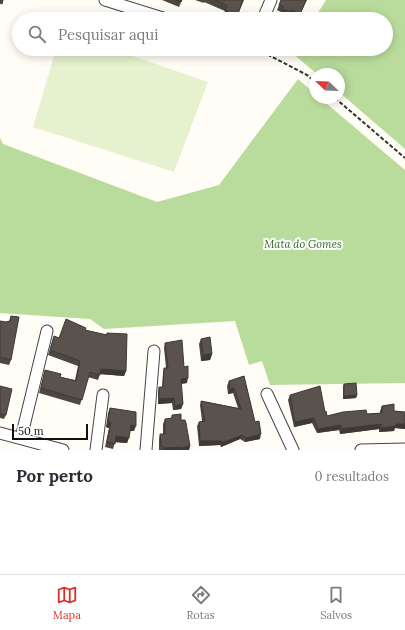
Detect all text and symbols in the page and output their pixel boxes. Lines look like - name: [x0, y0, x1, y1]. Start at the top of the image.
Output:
- search box: [12, 12, 393, 56]
- icon: search: [26, 23, 48, 45]
- text: Pesquisar aqui: [58, 25, 158, 44]
- north arrow: [309, 68, 345, 104]
- park label: Mata do Gomes: [264, 237, 342, 251]
- scale bar: [12, 422, 88, 441]
- text: 50 m: [18, 424, 44, 438]
- text: Por perto: [16, 465, 93, 487]
- text: 0 resultados: [314, 468, 389, 485]
- tab: Mapa: [53, 584, 81, 622]
- tab: Rotas: [186, 584, 215, 622]
- tab: Salvos: [320, 584, 352, 622]

